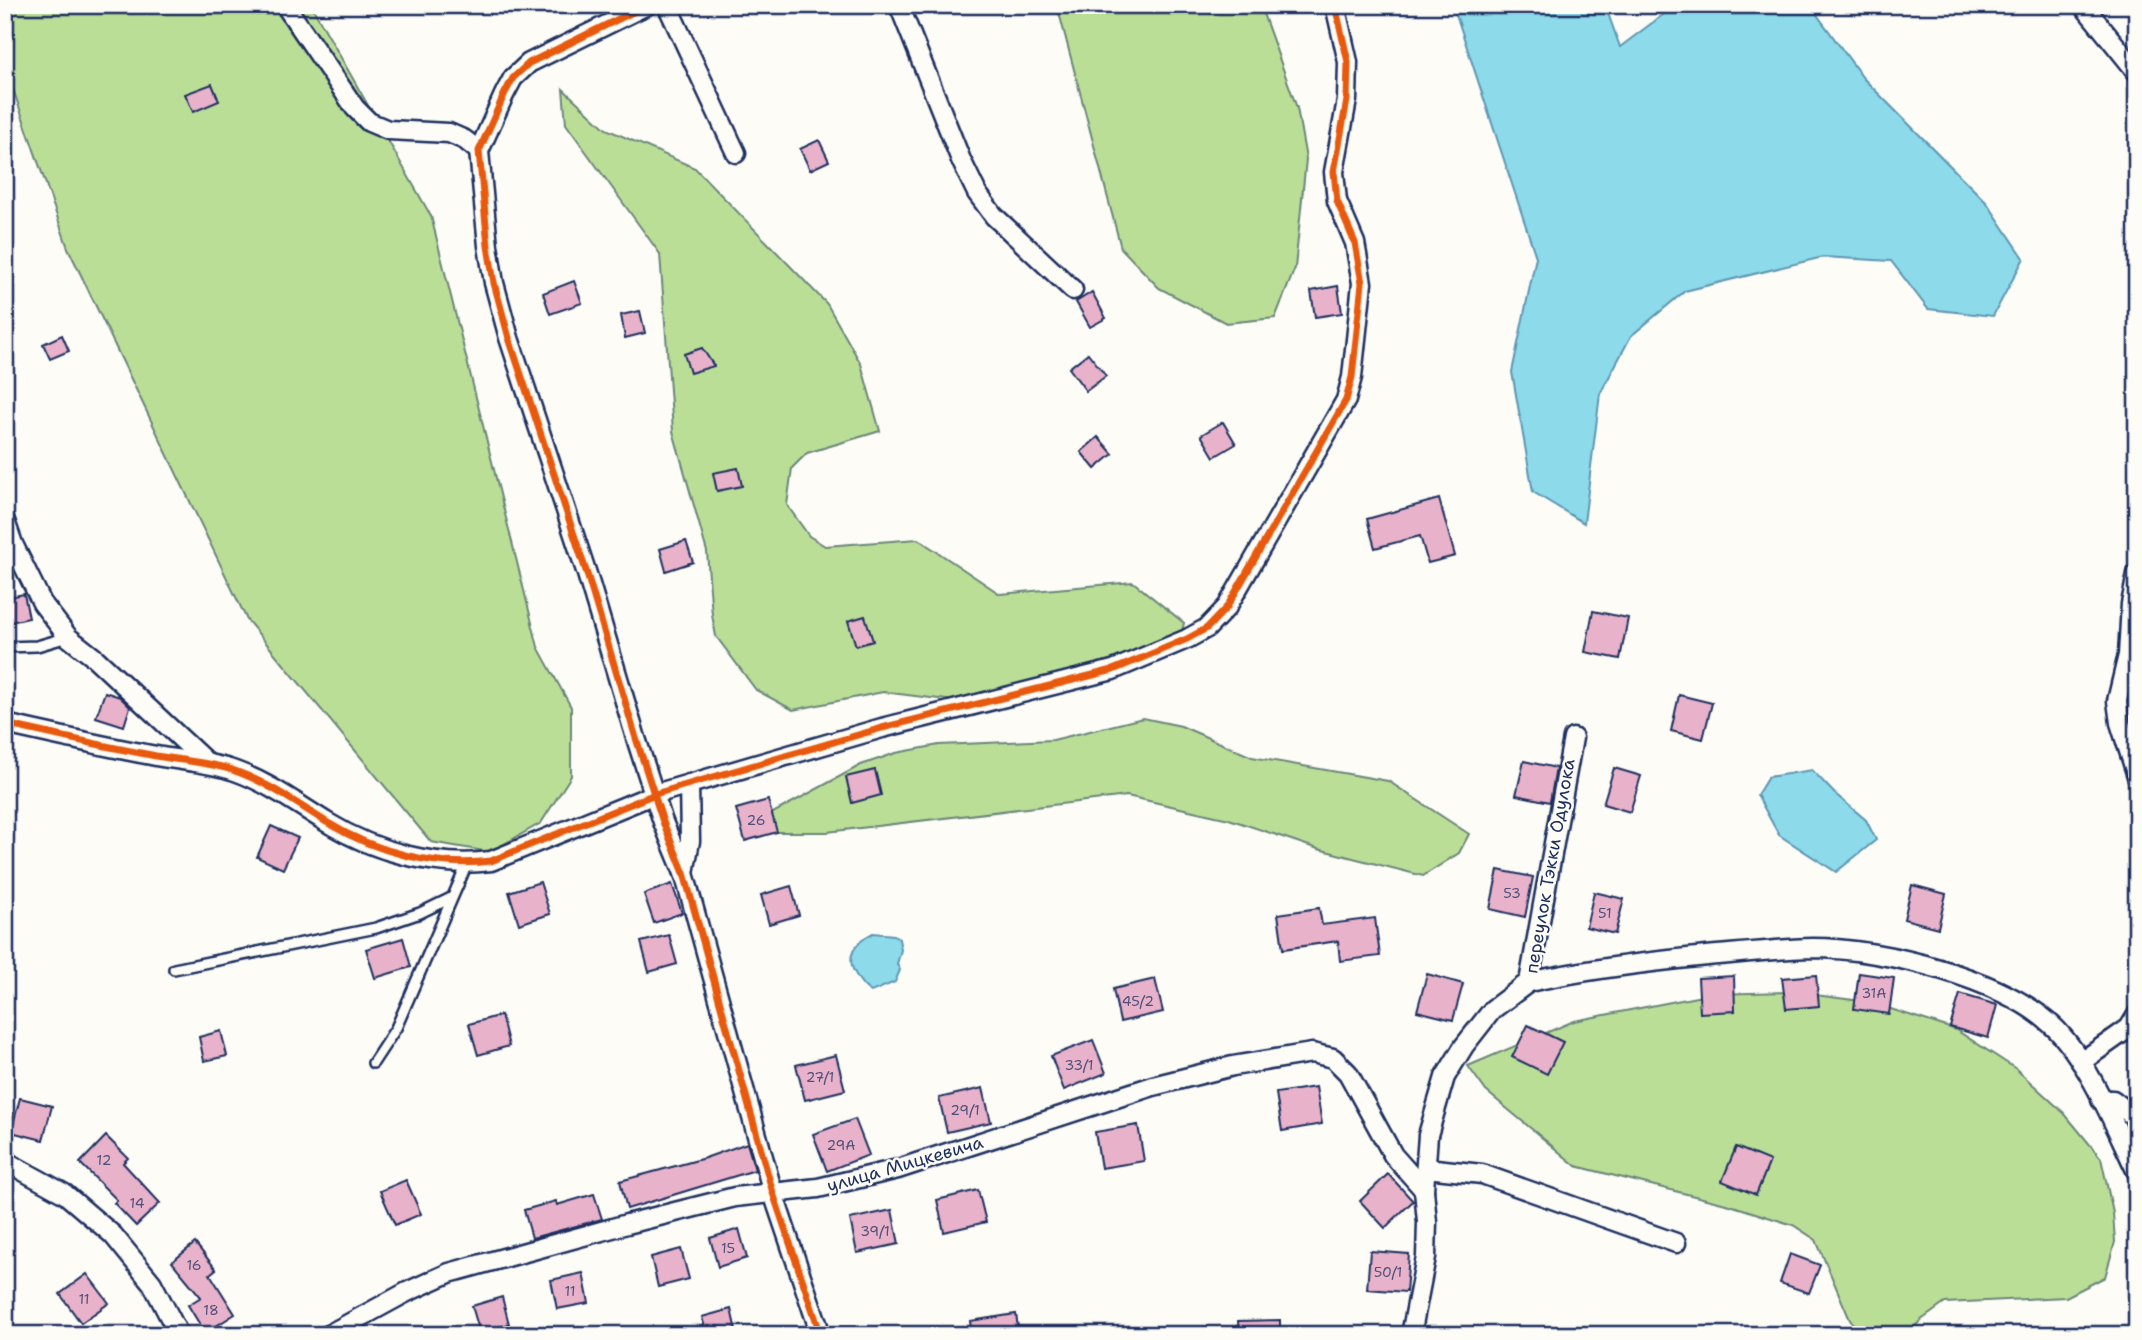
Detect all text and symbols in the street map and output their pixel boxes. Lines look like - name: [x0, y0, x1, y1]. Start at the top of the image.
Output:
- street label: переулок Тэкки Одулока: [1519, 757, 1581, 975]
- house number: 26: [747, 811, 766, 829]
- house number: 53: [1503, 884, 1521, 902]
- house number: 51: [1598, 904, 1612, 922]
- house number: 31А: [1861, 984, 1887, 1002]
- house number: 45/2: [1122, 992, 1154, 1010]
- house number: 33/1: [1064, 1056, 1094, 1074]
- house number: 27/1: [806, 1068, 834, 1086]
- house number: 29/1: [950, 1101, 980, 1119]
- street label: улица Мицкевича: [824, 1130, 986, 1198]
- house number: 29А: [826, 1136, 856, 1154]
- house number: 12: [97, 1151, 111, 1169]
- house number: 14: [129, 1194, 145, 1212]
- house number: 39/1: [860, 1222, 890, 1240]
- house number: 15: [721, 1239, 735, 1257]
- house number: 16: [186, 1256, 202, 1274]
- house number: 50/1: [1374, 1263, 1402, 1281]
- house number: 11: [564, 1282, 576, 1300]
- house number: 11: [78, 1290, 90, 1308]
- house number: 18: [203, 1301, 219, 1319]

